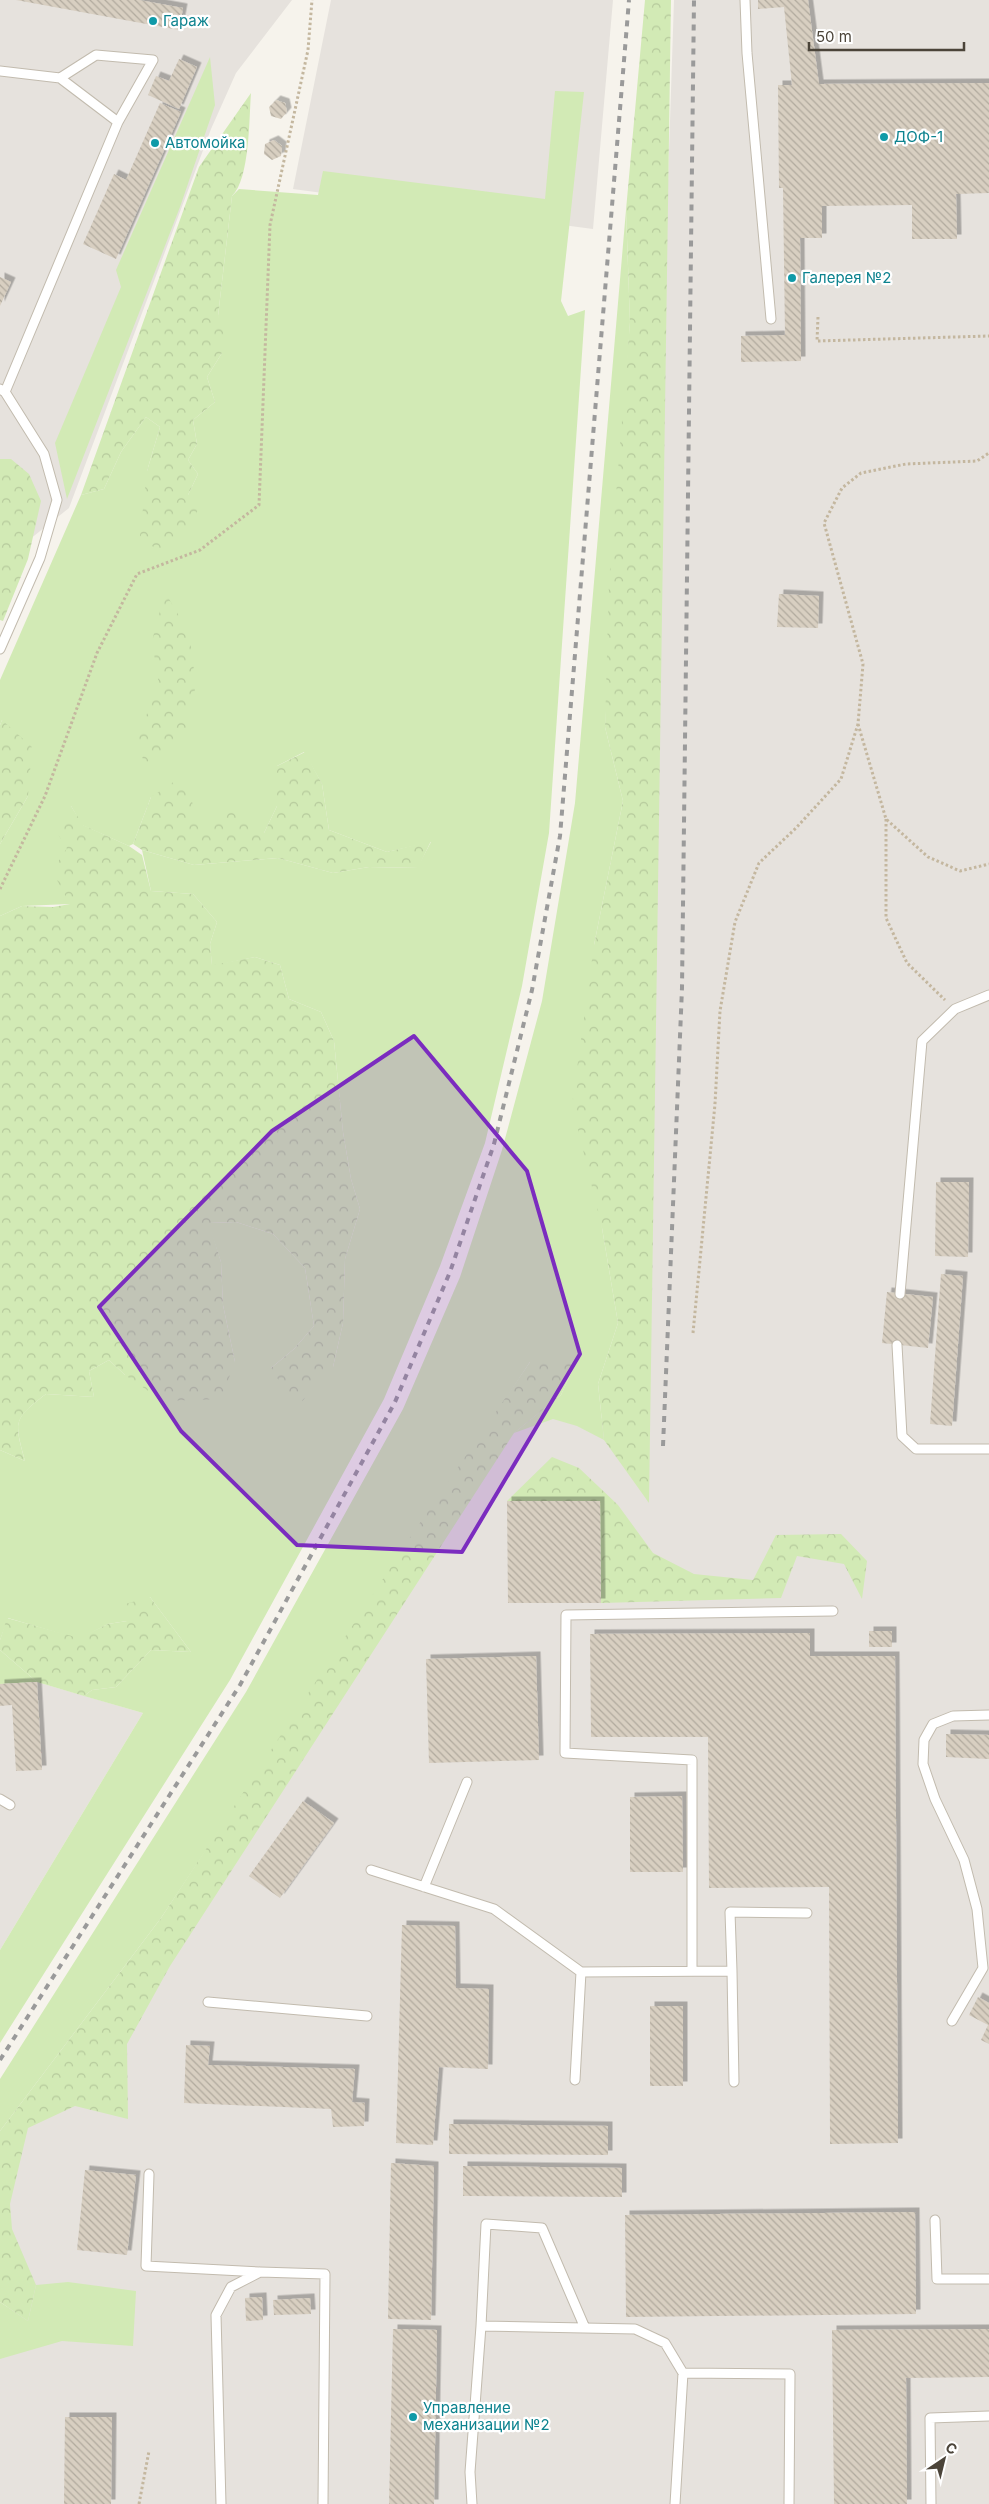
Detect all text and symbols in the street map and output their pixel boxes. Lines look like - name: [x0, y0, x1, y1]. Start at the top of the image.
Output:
- place label: Гараж: [163, 11, 209, 30]
- marker: Гараж: [147, 15, 159, 27]
- scale bar: [809, 20, 964, 52]
- text: 50 m: [816, 27, 852, 46]
- place label: ДОФ-1: [894, 127, 943, 146]
- marker: ДОФ-1: [878, 131, 890, 143]
- place label: Автомойка: [165, 133, 246, 152]
- marker: Автомойка: [149, 137, 161, 149]
- place label: Галерея №2: [802, 268, 891, 287]
- marker: Галерея №2: [786, 272, 798, 284]
- place label: Управление механизации №2: [423, 2398, 550, 2434]
- marker: Управление механизации №2: [407, 2411, 419, 2423]
- north arrow: [919, 2434, 969, 2484]
- text: С: [943, 2438, 961, 2458]

